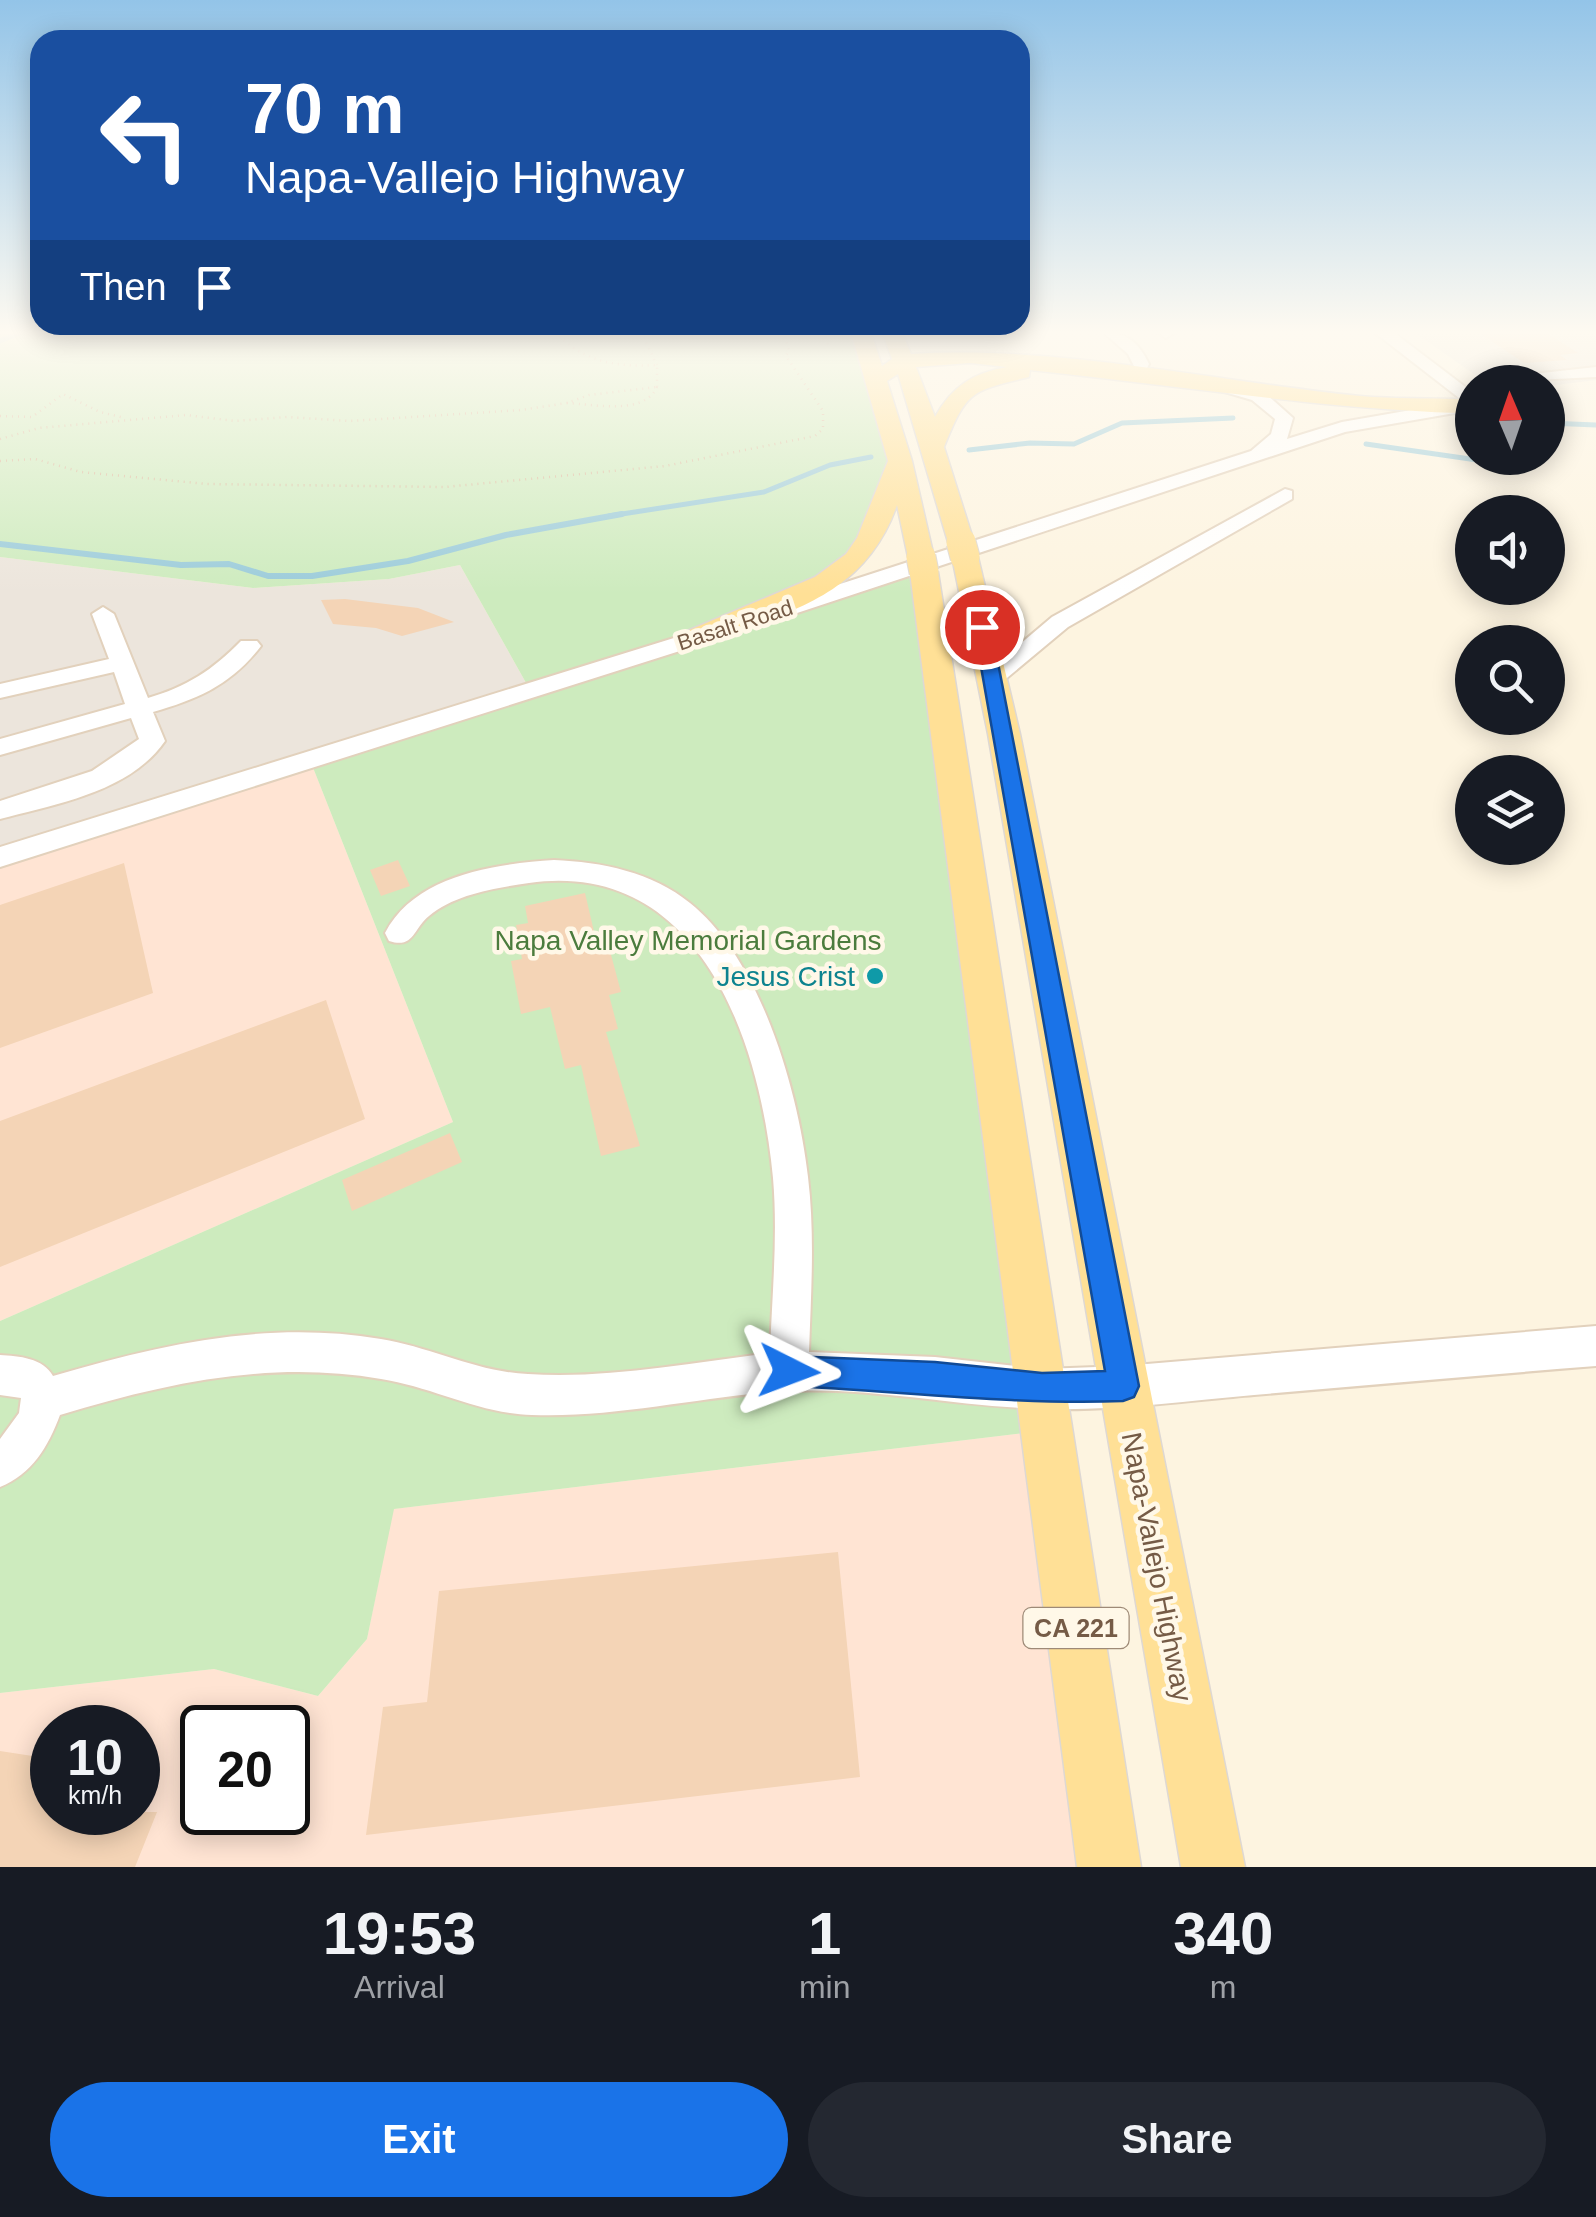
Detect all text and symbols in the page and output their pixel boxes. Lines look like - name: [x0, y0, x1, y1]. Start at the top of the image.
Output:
- icon: left: [80, 70, 210, 200]
- text: 70 m: [245, 70, 405, 148]
- text: Napa-Vallejo Highway: [245, 152, 684, 203]
- icon: arrive: [187, 260, 242, 315]
- text: Then: [80, 266, 167, 308]
- north arrow: [1455, 365, 1565, 475]
- map controls: [1455, 365, 1565, 865]
- button: sound: [1455, 495, 1565, 605]
- pin: [940, 585, 1025, 670]
- street label: Basalt Road: [674, 595, 796, 655]
- icon: arrive: [955, 600, 1010, 655]
- button: search: [1455, 625, 1565, 735]
- button: layers: [1455, 755, 1565, 865]
- park label: Napa Valley Memorial Gardens: [495, 925, 881, 956]
- place label: Jesus Crist: [717, 961, 855, 992]
- marker: Jesus Crist: [864, 965, 886, 987]
- position arrow: [737, 1319, 841, 1423]
- street label: Napa-Vallejo Highway: [1116, 1430, 1198, 1704]
- road number: CA 221: [1024, 1608, 1128, 1648]
- speed limit sign: 20: [180, 1705, 310, 1835]
- text: 10: [67, 1730, 123, 1786]
- text: km/h: [68, 1781, 122, 1809]
- text: 19:53: [323, 1900, 476, 1967]
- text: 1: [808, 1900, 841, 1967]
- text: 340: [1173, 1900, 1273, 1967]
- text: Arrival: [354, 1969, 445, 2005]
- text: min: [799, 1969, 850, 2005]
- text: m: [1210, 1969, 1237, 2005]
- button: Exit: [50, 2082, 788, 2197]
- button: Share: [808, 2082, 1546, 2197]

